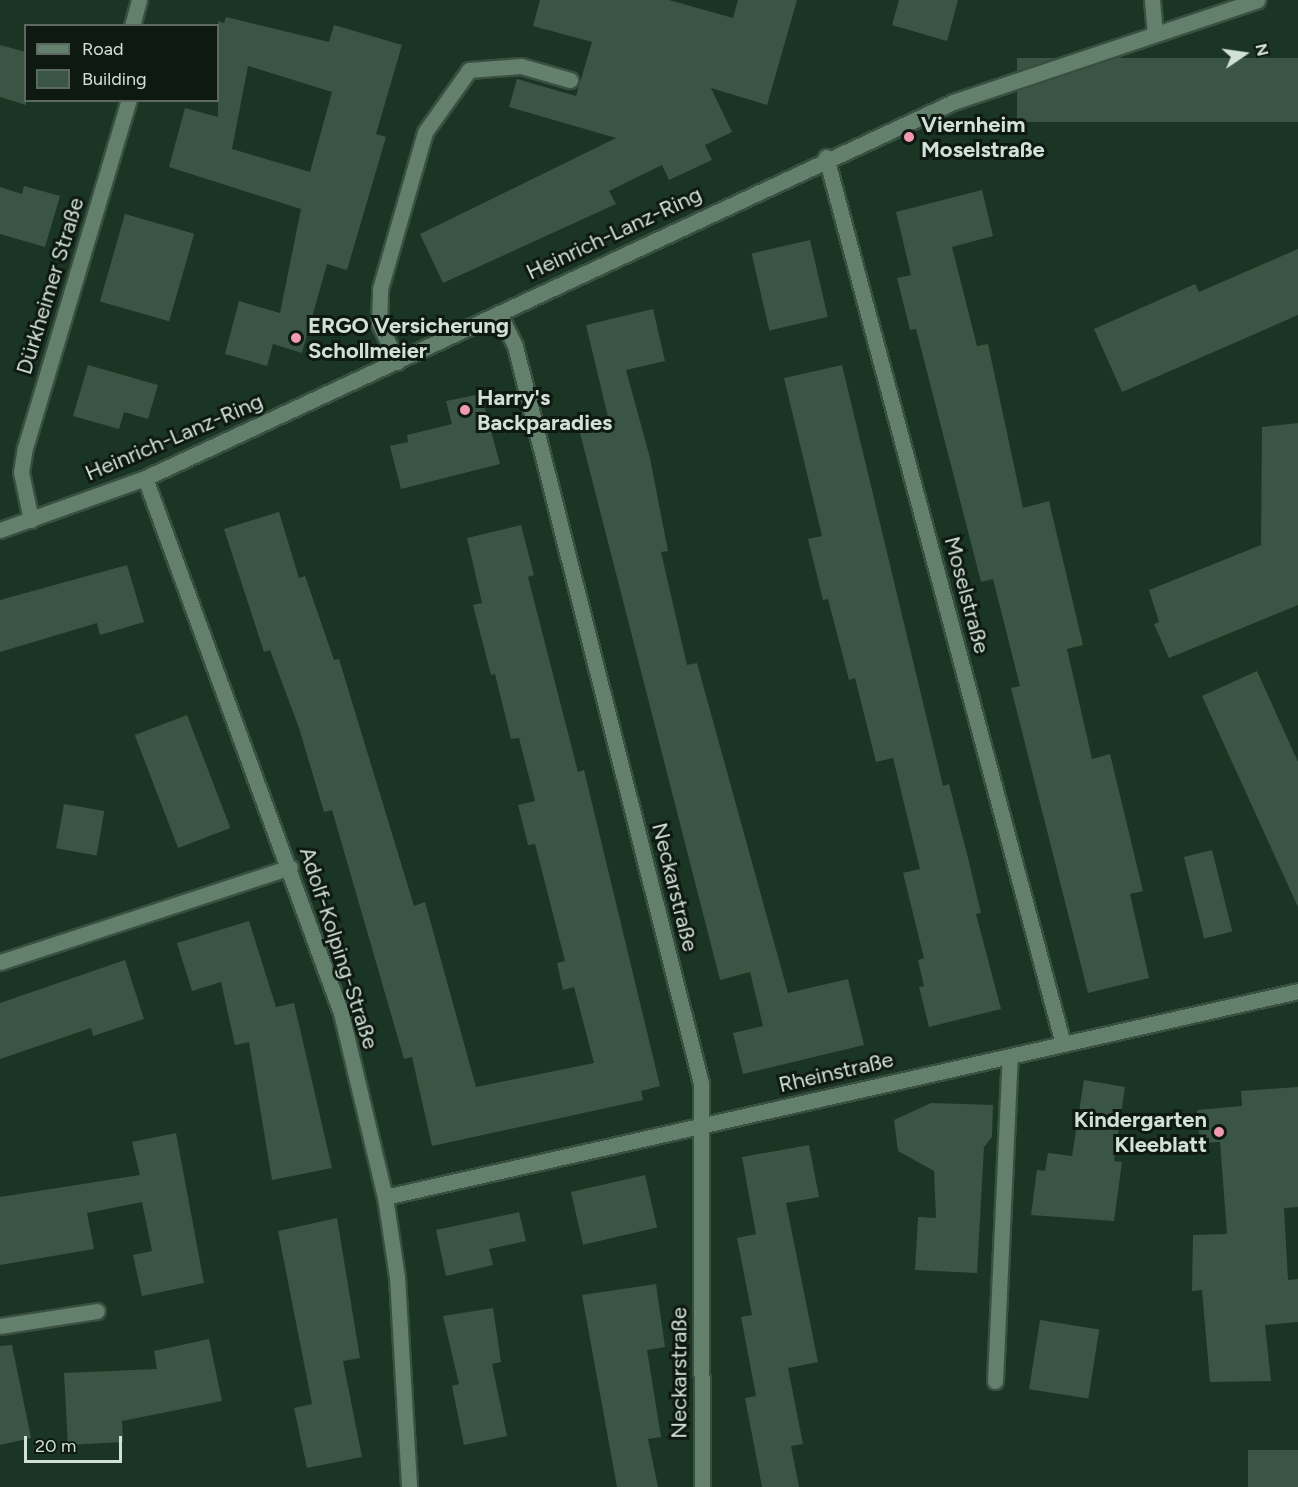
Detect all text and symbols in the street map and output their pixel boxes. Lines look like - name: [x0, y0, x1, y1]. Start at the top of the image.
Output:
- legend: [24, 24, 219, 102]
- north arrow: [1214, 24, 1274, 84]
- text: Road: [82, 38, 123, 60]
- text: N: [1251, 42, 1273, 58]
- text: Building: [82, 68, 147, 90]
- place label: Viernheim Moselstraße: [921, 111, 1045, 162]
- marker: Viernheim Moselstraße: [902, 130, 916, 144]
- street label: Heinrich-Lanz-Ring: [522, 181, 706, 285]
- street label: Dürkheimer Straße: [11, 194, 89, 378]
- place label: ERGO Versicherung Schollmeier: [308, 312, 509, 364]
- marker: ERGO Versicherung Schollmeier: [289, 331, 303, 345]
- place label: Harry's Backparadies: [477, 384, 612, 436]
- street label: Heinrich-Lanz-Ring: [81, 388, 267, 486]
- marker: Harry's Backparadies: [458, 403, 472, 417]
- street label: Moselstraße: [939, 534, 995, 656]
- street label: Neckarstraße: [646, 820, 704, 954]
- street label: Adolf-Kolping-Straße: [294, 844, 384, 1052]
- street label: Rheinstraße: [776, 1046, 896, 1098]
- place label: Kindergarten Kleeblatt: [1074, 1106, 1207, 1158]
- marker: Kindergarten Kleeblatt: [1212, 1125, 1226, 1139]
- street label: Neckarstraße: [666, 1307, 692, 1439]
- scale bar: [27, 1424, 124, 1462]
- text: 20 m: [35, 1435, 76, 1457]

